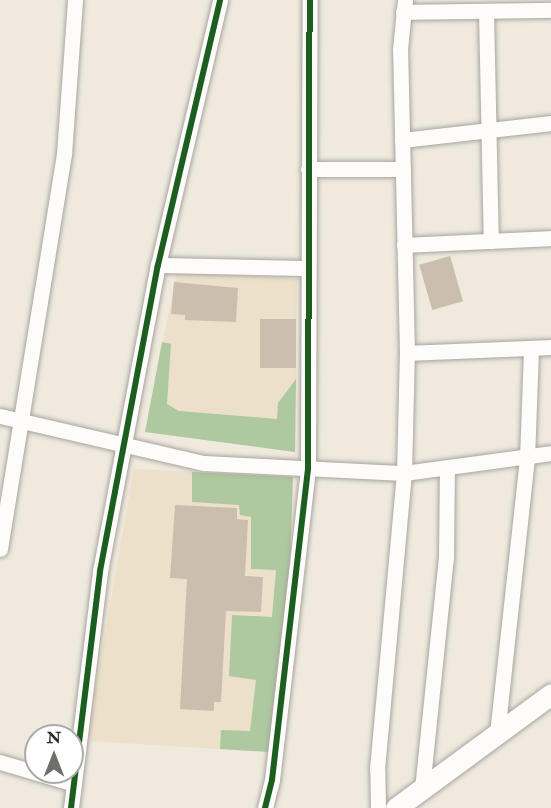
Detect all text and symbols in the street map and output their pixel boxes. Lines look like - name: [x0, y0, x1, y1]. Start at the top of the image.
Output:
- north arrow: [24, 724, 84, 784]
- text: N: [47, 728, 61, 748]

